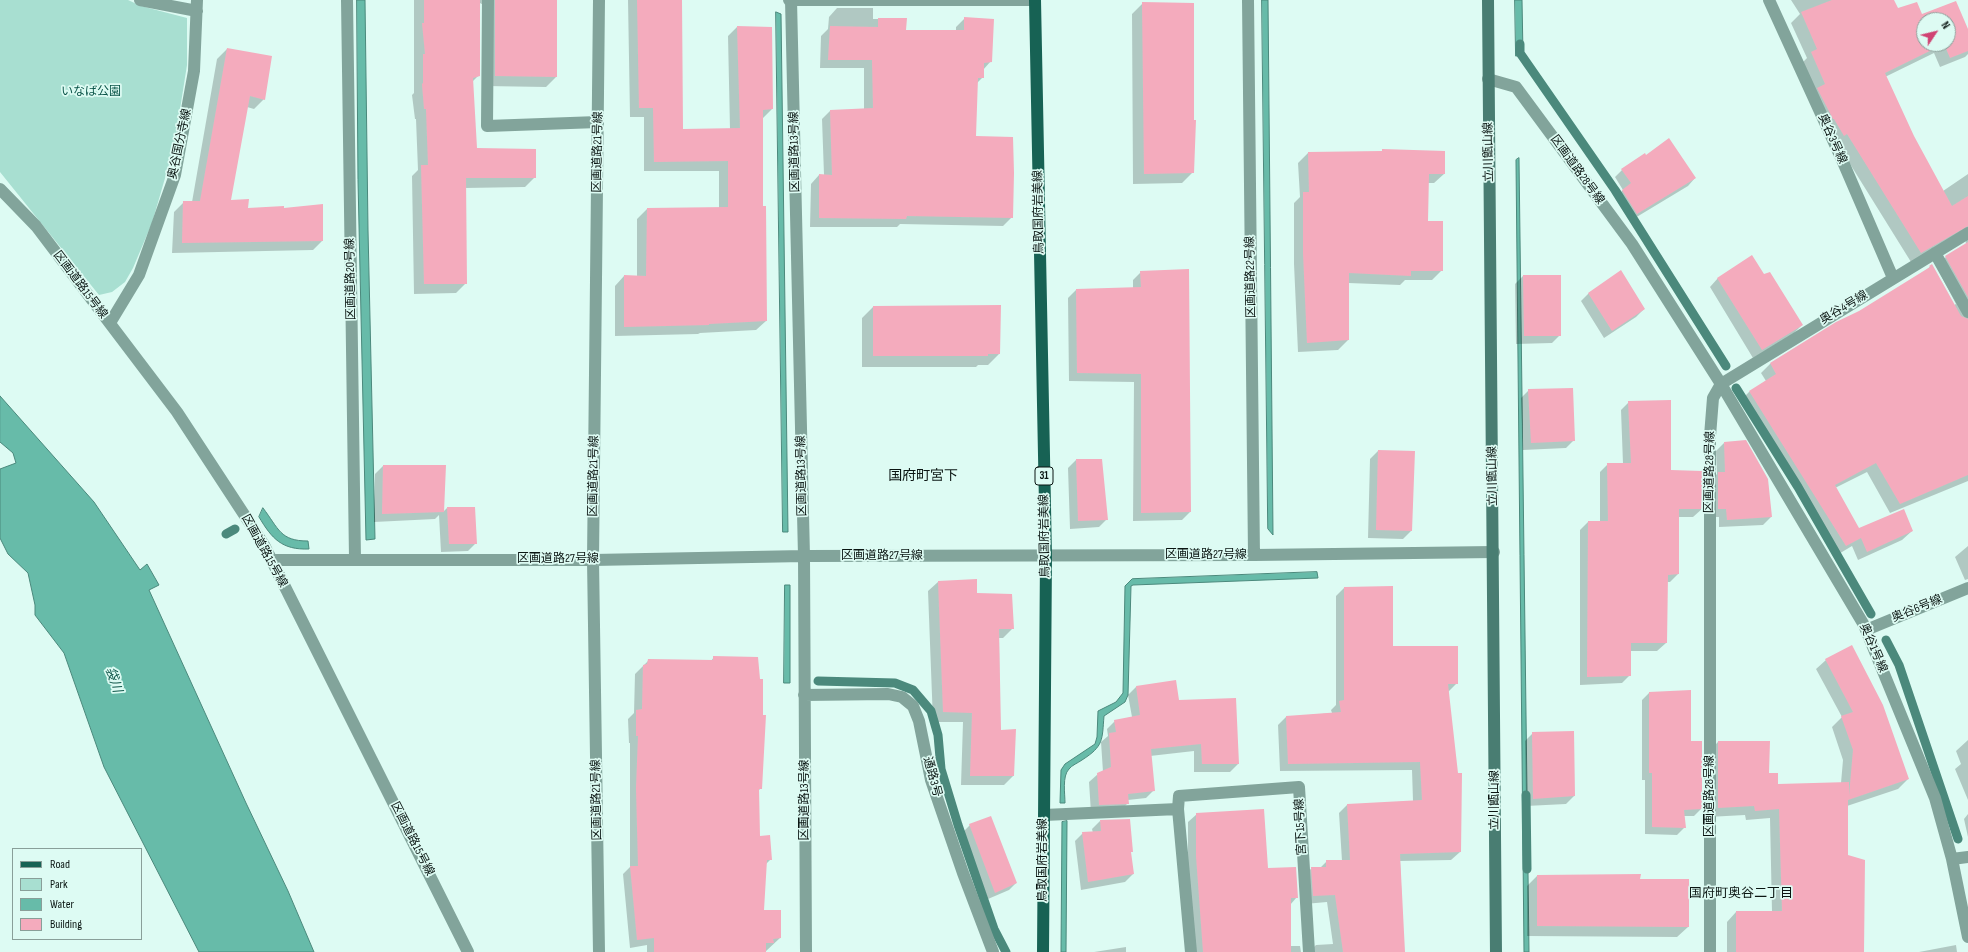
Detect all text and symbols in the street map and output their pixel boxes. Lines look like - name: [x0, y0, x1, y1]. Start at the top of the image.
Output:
- north arrow: [1916, 12, 1956, 52]
- text: N: [1938, 19, 1952, 32]
- park label: いなば公園: [61, 85, 121, 99]
- street label: 奥谷国分寺線: [165, 107, 195, 181]
- street label: 区画道路21号線: [590, 111, 606, 193]
- street label: 区画道路13号線: [787, 111, 803, 193]
- street label: 奥谷3号線: [1815, 112, 1849, 166]
- street label: 立川甑山線: [1481, 122, 1497, 182]
- street label: 区画道路28号線: [1547, 133, 1607, 207]
- street label: 鳥取国府岩美線: [1031, 170, 1047, 254]
- street label: 区画道路22号線: [1243, 236, 1259, 318]
- street label: 区画道路20号線: [343, 238, 359, 320]
- street label: 区画道路15号線: [50, 248, 110, 322]
- street label: 奥谷4号線: [1818, 288, 1870, 328]
- street label: 区画道路28号線: [1702, 431, 1718, 513]
- street label: 区画道路21号線: [586, 435, 602, 517]
- street label: 区画道路13号線: [794, 435, 810, 517]
- street label: 立川甑山線: [1485, 446, 1501, 506]
- road number: 31: [1035, 467, 1053, 485]
- district label: 国府町宮下: [888, 468, 958, 484]
- street label: 鳥取国府岩美線: [1037, 494, 1053, 578]
- street label: 区画道路15号線: [238, 512, 290, 590]
- street label: 区画道路27号線: [1165, 548, 1247, 562]
- street label: 区画道路27号線: [841, 549, 923, 563]
- street label: 区画道路27号線: [517, 552, 599, 566]
- street label: 奥谷6号線: [1890, 592, 1944, 626]
- street label: 奥谷1号線: [1856, 621, 1890, 675]
- water label: 袋川: [101, 665, 125, 695]
- street label: 通路3号: [920, 755, 944, 799]
- street label: 区画道路28号線: [1703, 755, 1717, 837]
- street label: 区画道路21号線: [589, 759, 605, 841]
- street label: 区画道路13号線: [798, 759, 812, 841]
- street label: 立川甑山線: [1488, 770, 1502, 830]
- street label: 宮下15号線: [1292, 798, 1310, 856]
- street label: 区画道路15号線: [387, 800, 437, 878]
- street label: 鳥取国府岩美線: [1036, 818, 1050, 902]
- legend: [12, 848, 142, 940]
- text: Road: [50, 857, 70, 872]
- text: Park: [50, 877, 68, 892]
- district label: 国府町奥谷二丁目: [1689, 886, 1793, 902]
- text: Water: [50, 897, 74, 912]
- text: Building: [50, 917, 82, 932]

